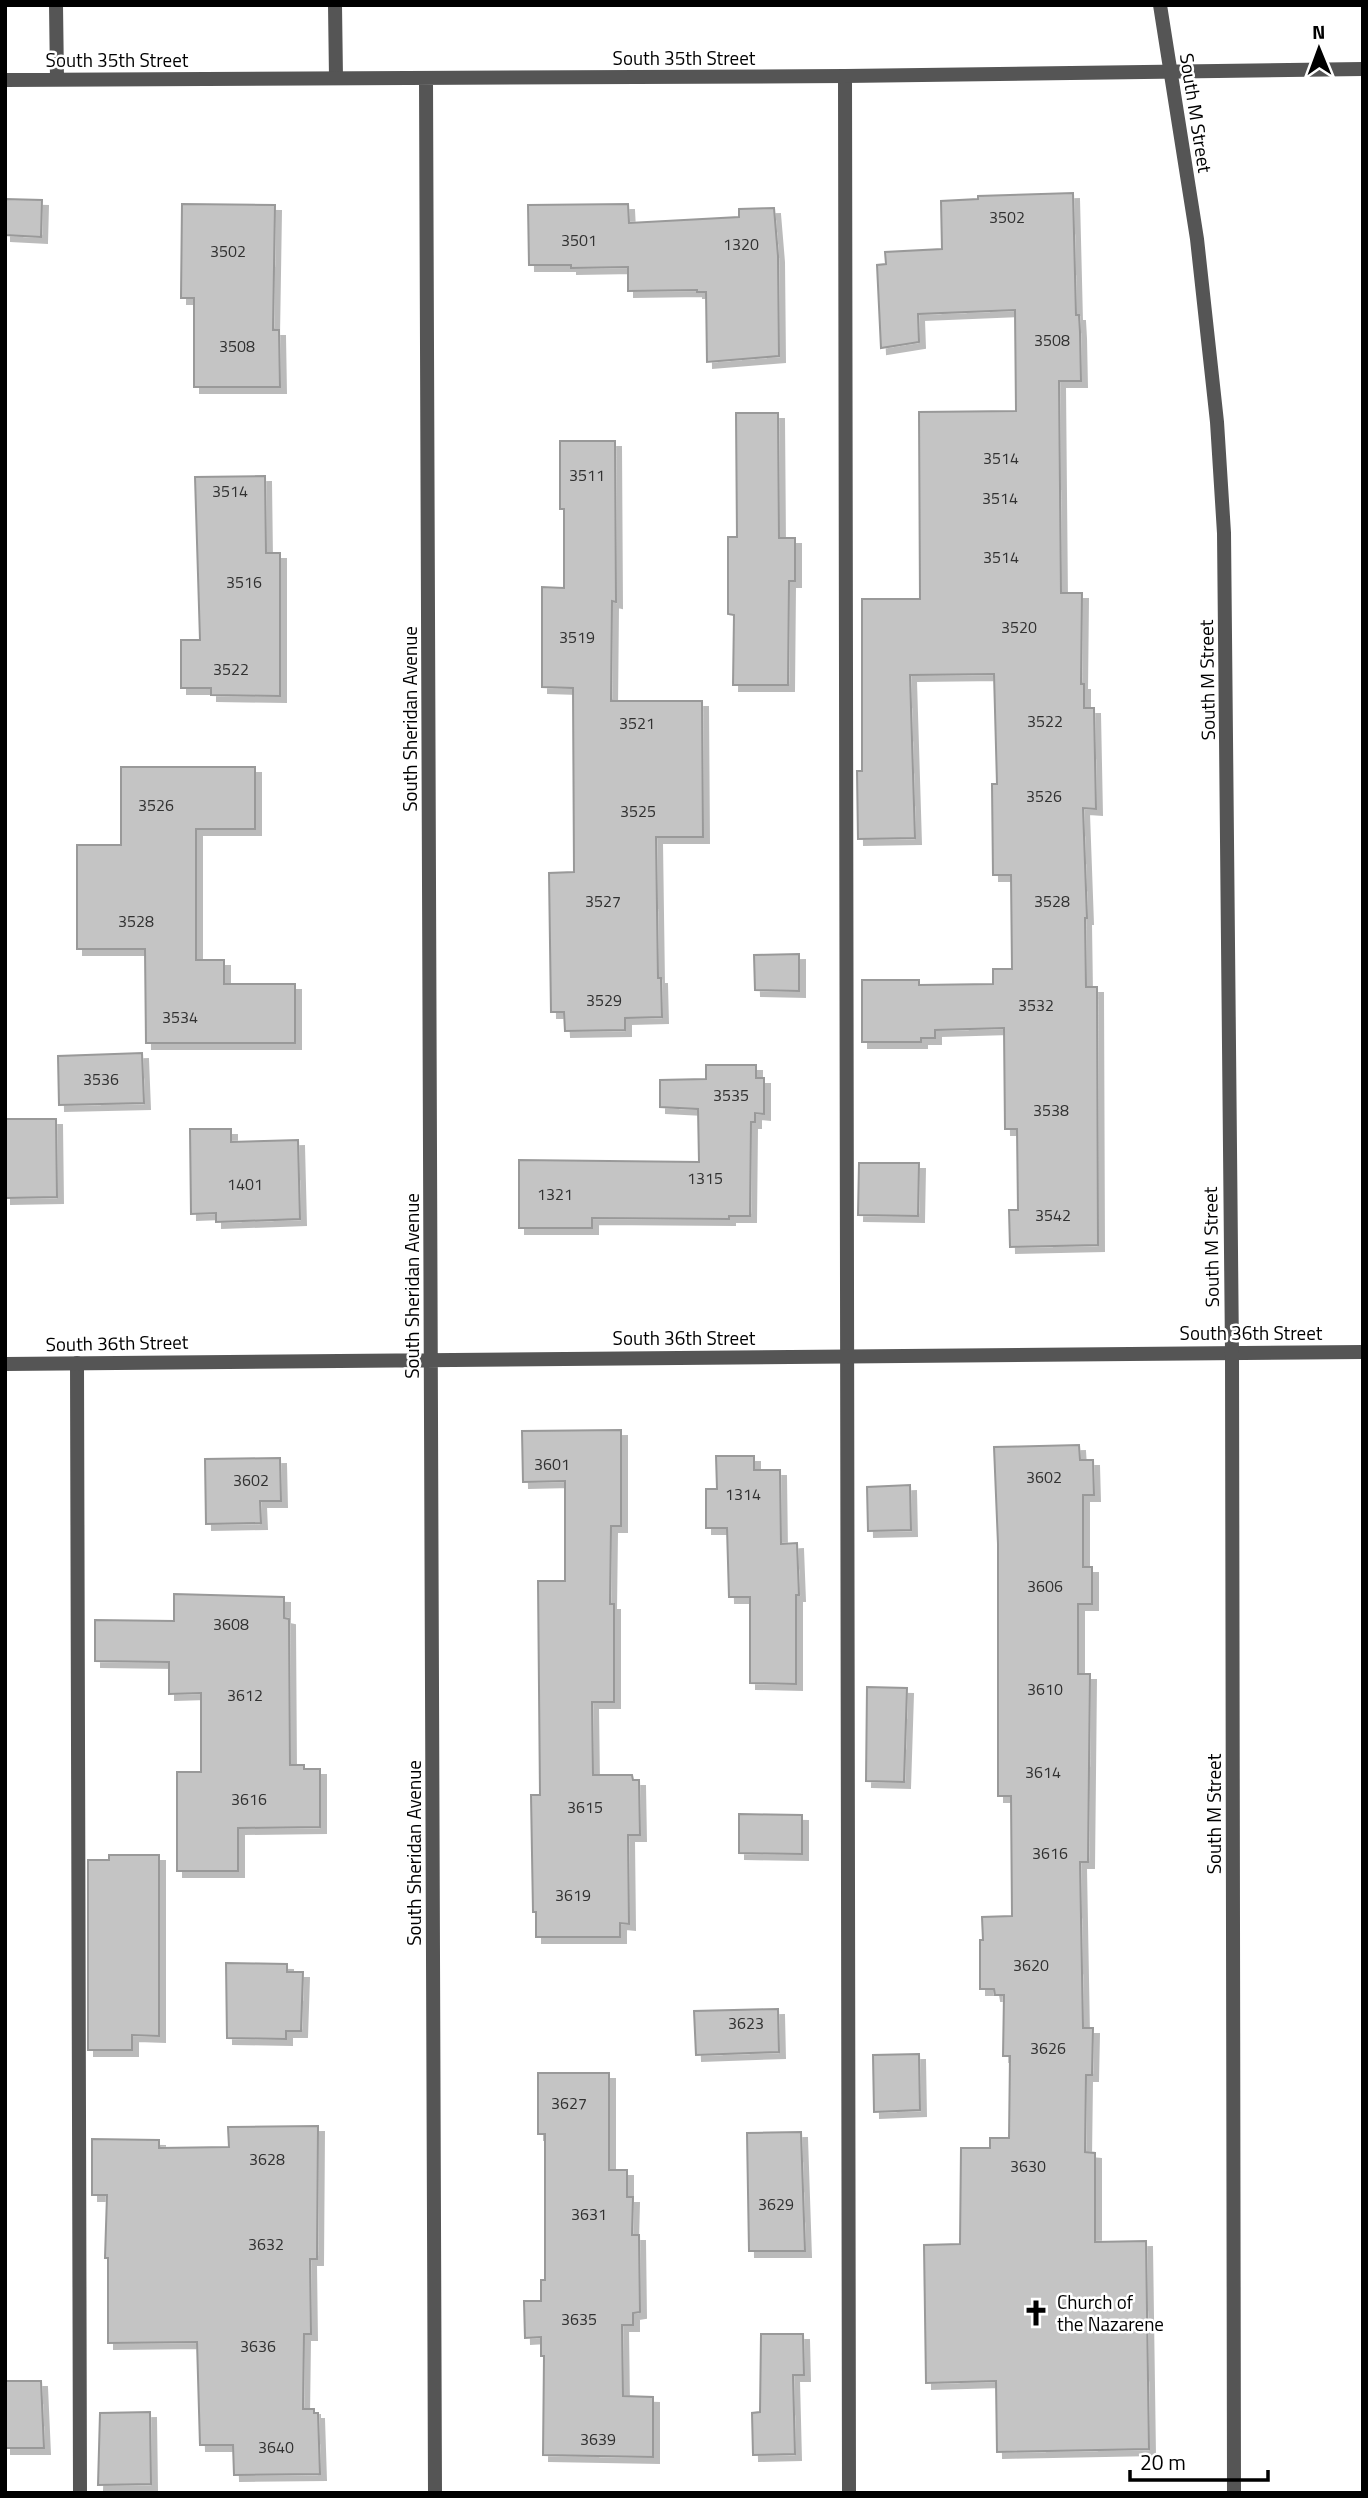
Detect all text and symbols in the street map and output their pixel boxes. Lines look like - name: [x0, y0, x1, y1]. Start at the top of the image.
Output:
- north arrow: [1284, 14, 1354, 84]
- text: N: [1312, 17, 1326, 46]
- street label: South 35th Street: [613, 43, 756, 72]
- street label: South 35th Street: [46, 45, 189, 74]
- street label: South M Street: [1173, 51, 1220, 175]
- house number: 3502: [989, 205, 1025, 229]
- house number: 3501: [561, 228, 597, 252]
- house number: 1320: [723, 232, 759, 256]
- house number: 3502: [210, 239, 246, 263]
- house number: 3508: [1034, 328, 1070, 352]
- house number: 3508: [219, 334, 255, 358]
- house number: 3514: [983, 446, 1019, 470]
- house number: 3511: [569, 463, 605, 487]
- house number: 3514: [212, 479, 248, 503]
- house number: 3514: [982, 486, 1018, 510]
- house number: 3514: [983, 545, 1019, 569]
- house number: 3516: [226, 570, 262, 594]
- house number: 3520: [1001, 615, 1037, 639]
- street label: South M Street: [1191, 619, 1222, 741]
- house number: 3519: [559, 625, 595, 649]
- street label: South Sheridan Avenue: [395, 626, 424, 812]
- house number: 3522: [213, 657, 249, 681]
- house number: 3522: [1027, 709, 1063, 733]
- house number: 3521: [619, 711, 655, 735]
- house number: 3526: [1026, 784, 1062, 808]
- house number: 3526: [138, 793, 174, 817]
- house number: 3525: [620, 799, 656, 823]
- house number: 3527: [585, 889, 621, 913]
- house number: 3528: [1034, 889, 1070, 913]
- house number: 3528: [118, 909, 154, 933]
- house number: 3529: [586, 988, 622, 1012]
- house number: 3532: [1018, 993, 1054, 1017]
- house number: 3534: [162, 1005, 198, 1029]
- house number: 3536: [83, 1067, 119, 1091]
- house number: 3535: [713, 1083, 749, 1107]
- house number: 3538: [1033, 1098, 1069, 1122]
- house number: 1315: [687, 1166, 723, 1190]
- house number: 1401: [227, 1172, 263, 1196]
- house number: 1321: [537, 1182, 573, 1206]
- street label: South M Street: [1195, 1186, 1226, 1308]
- street label: South Sheridan Avenue: [397, 1193, 426, 1379]
- house number: 3542: [1035, 1203, 1071, 1227]
- street label: South 36th Street: [1180, 1318, 1323, 1347]
- street label: South 36th Street: [613, 1323, 756, 1352]
- street label: South 36th Street: [45, 1327, 189, 1358]
- house number: 3601: [534, 1452, 570, 1476]
- house number: 3602: [1026, 1465, 1062, 1489]
- house number: 3602: [233, 1468, 269, 1492]
- house number: 1314: [725, 1482, 761, 1506]
- house number: 3606: [1027, 1574, 1063, 1598]
- house number: 3608: [213, 1612, 249, 1636]
- house number: 3610: [1027, 1677, 1063, 1701]
- house number: 3612: [227, 1683, 263, 1707]
- street label: South M Street: [1199, 1753, 1228, 1874]
- street label: South Sheridan Avenue: [399, 1760, 428, 1946]
- house number: 3614: [1025, 1760, 1061, 1784]
- house number: 3616: [231, 1787, 267, 1811]
- house number: 3615: [567, 1795, 603, 1819]
- house number: 3616: [1032, 1841, 1068, 1865]
- house number: 3619: [555, 1883, 591, 1907]
- house number: 3620: [1013, 1953, 1049, 1977]
- house number: 3623: [728, 2011, 764, 2035]
- house number: 3626: [1030, 2036, 1066, 2060]
- house number: 3627: [551, 2091, 587, 2115]
- house number: 3628: [249, 2147, 285, 2171]
- house number: 3630: [1010, 2154, 1046, 2178]
- house number: 3629: [758, 2192, 794, 2216]
- house number: 3631: [571, 2202, 607, 2226]
- house number: 3632: [248, 2232, 284, 2256]
- place label: Church of the Nazarene: [1057, 2287, 1164, 2338]
- church icon: Church of the Nazarene: [1021, 2298, 1051, 2328]
- house number: 3635: [561, 2307, 597, 2331]
- house number: 3636: [240, 2334, 276, 2358]
- house number: 3639: [580, 2427, 616, 2451]
- house number: 3640: [258, 2435, 294, 2459]
- scale bar: [1130, 2438, 1268, 2482]
- text: 20 m: [1140, 2446, 1186, 2478]

